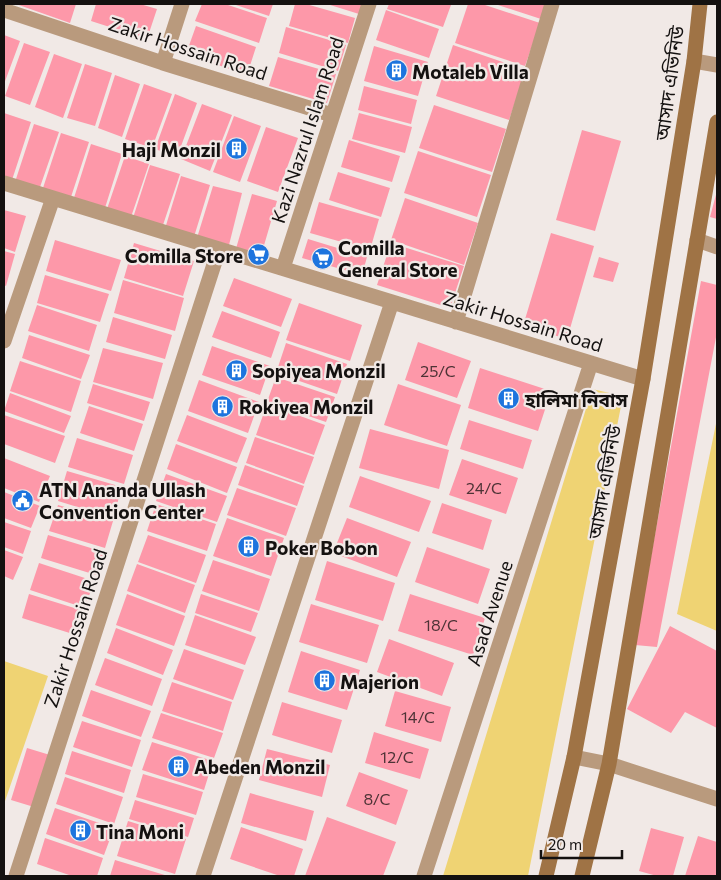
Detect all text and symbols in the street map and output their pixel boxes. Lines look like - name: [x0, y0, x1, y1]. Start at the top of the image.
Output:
- street label: Zakir Hossain Road: [106, 11, 270, 85]
- street label: আসাদ এভিনিউ: [649, 24, 688, 143]
- street label: Kazi Nazrul Islam Road: [266, 34, 348, 226]
- building icon: Motaleb Villa: [384, 59, 408, 83]
- place label: Motaleb Villa: [412, 60, 529, 83]
- building icon: Haji Monzil: [225, 137, 249, 161]
- place label: Haji Monzil: [122, 138, 221, 161]
- place label: Comilla General Store: [338, 236, 457, 281]
- supermarket icon: Comilla Store: [247, 243, 271, 267]
- place label: Comilla Store: [125, 244, 243, 267]
- supermarket icon: Comilla General Store: [310, 246, 334, 270]
- street label: Zakir Hossain Road: [441, 286, 605, 356]
- building icon: Sopiyea Monzil: [224, 358, 248, 382]
- place label: Sopiyea Monzil: [252, 359, 386, 382]
- house number: 25/C: [420, 361, 456, 380]
- building icon: হালিমা নিবাস: [497, 387, 521, 411]
- place label: হালিমা নিবাস: [524, 388, 628, 411]
- building icon: Rokiyea Monzil: [211, 394, 235, 418]
- place label: Rokiyea Monzil: [239, 395, 373, 418]
- street label: আসাদ এভিনিউ: [582, 423, 625, 542]
- place label: ATN Ananda Ullash Convention Center: [39, 478, 206, 523]
- house number: 24/C: [466, 478, 502, 497]
- public building icon: ATN Ananda Ullash Convention Center: [11, 488, 35, 512]
- building icon: Poker Bobon: [237, 535, 261, 559]
- place label: Poker Bobon: [265, 536, 378, 559]
- street label: Zakir Hossain Road: [38, 546, 112, 710]
- street label: Asad Avenue: [461, 557, 517, 669]
- house number: 18/C: [424, 615, 458, 634]
- building icon: Majerion: [312, 669, 336, 693]
- place label: Majerion: [340, 670, 419, 693]
- house number: 14/C: [401, 707, 435, 726]
- house number: 12/C: [380, 747, 414, 766]
- building icon: Abeden Monzil: [166, 754, 190, 778]
- place label: Abeden Monzil: [194, 755, 325, 778]
- house number: 8/C: [363, 789, 391, 808]
- building icon: Tina Moni: [68, 819, 92, 843]
- place label: Tina Moni: [96, 820, 184, 843]
- scale bar: [541, 828, 622, 860]
- text: 20 m: [548, 835, 582, 853]

